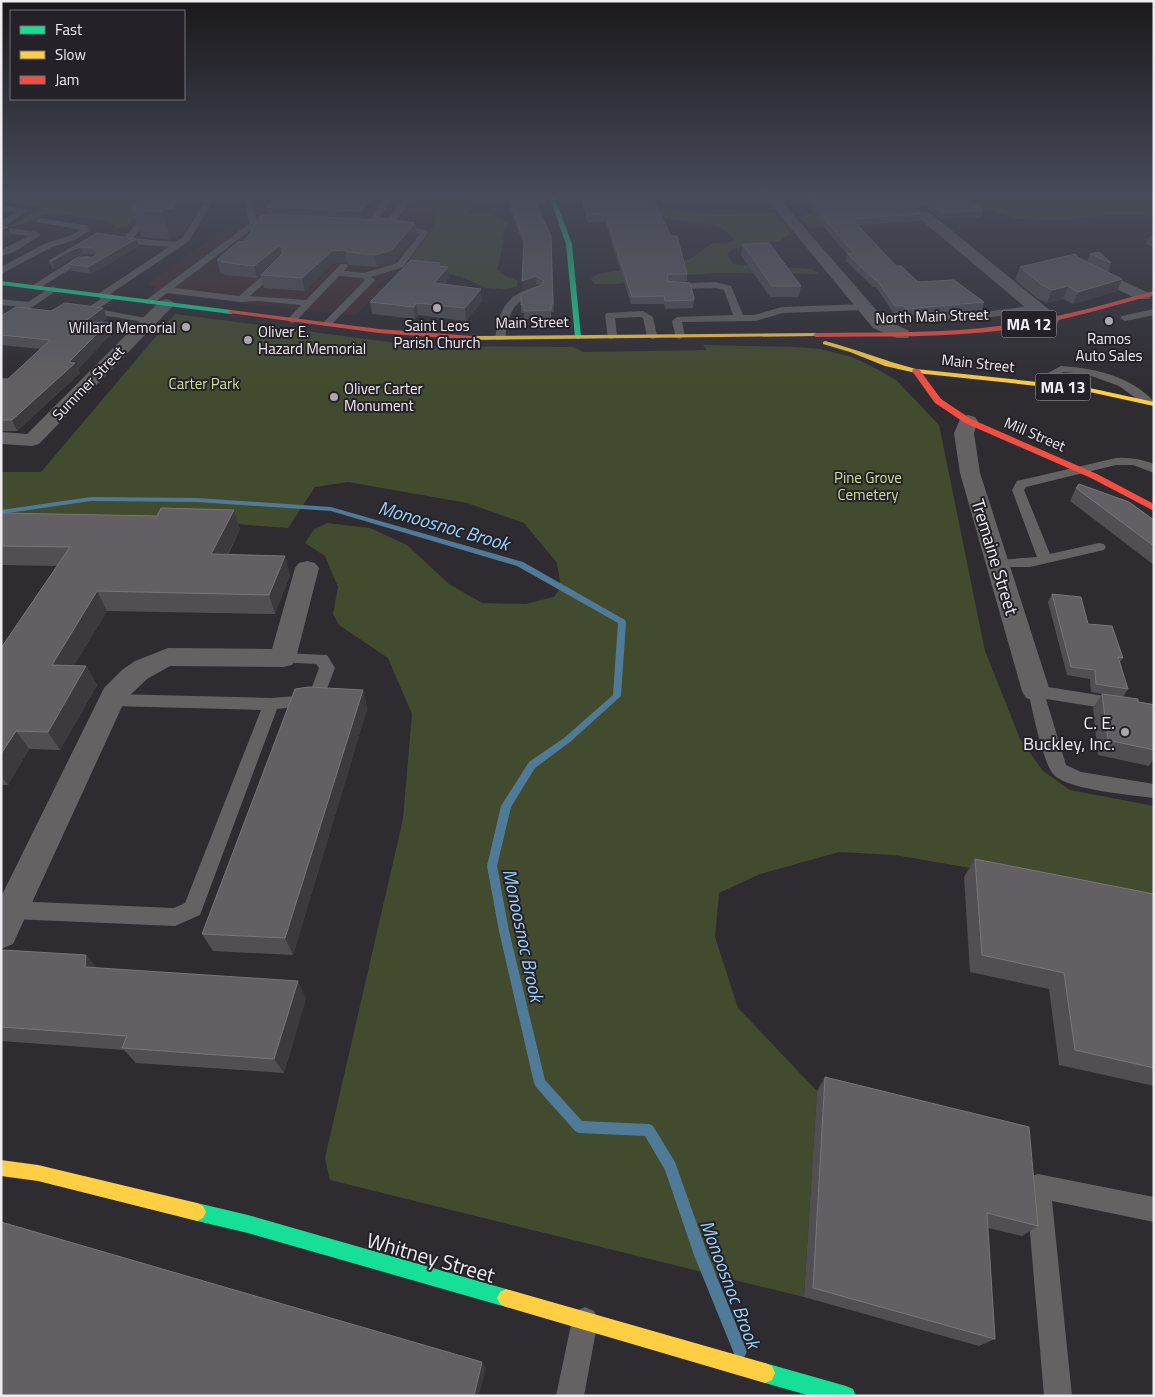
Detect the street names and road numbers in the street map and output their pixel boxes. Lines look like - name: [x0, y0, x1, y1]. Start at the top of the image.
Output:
- street label: North Main Street: [875, 303, 990, 329]
- street label: Main Street: [495, 310, 570, 334]
- road number: MA 12: [1002, 310, 1056, 338]
- street label: Summer Street: [46, 340, 130, 425]
- street label: Main Street: [940, 348, 1016, 378]
- road number: MA 13: [1036, 374, 1090, 401]
- street label: Mill Street: [1001, 411, 1070, 458]
- street label: Tremaine Street: [965, 496, 1026, 619]
- street label: Whitney Street: [363, 1223, 500, 1291]

